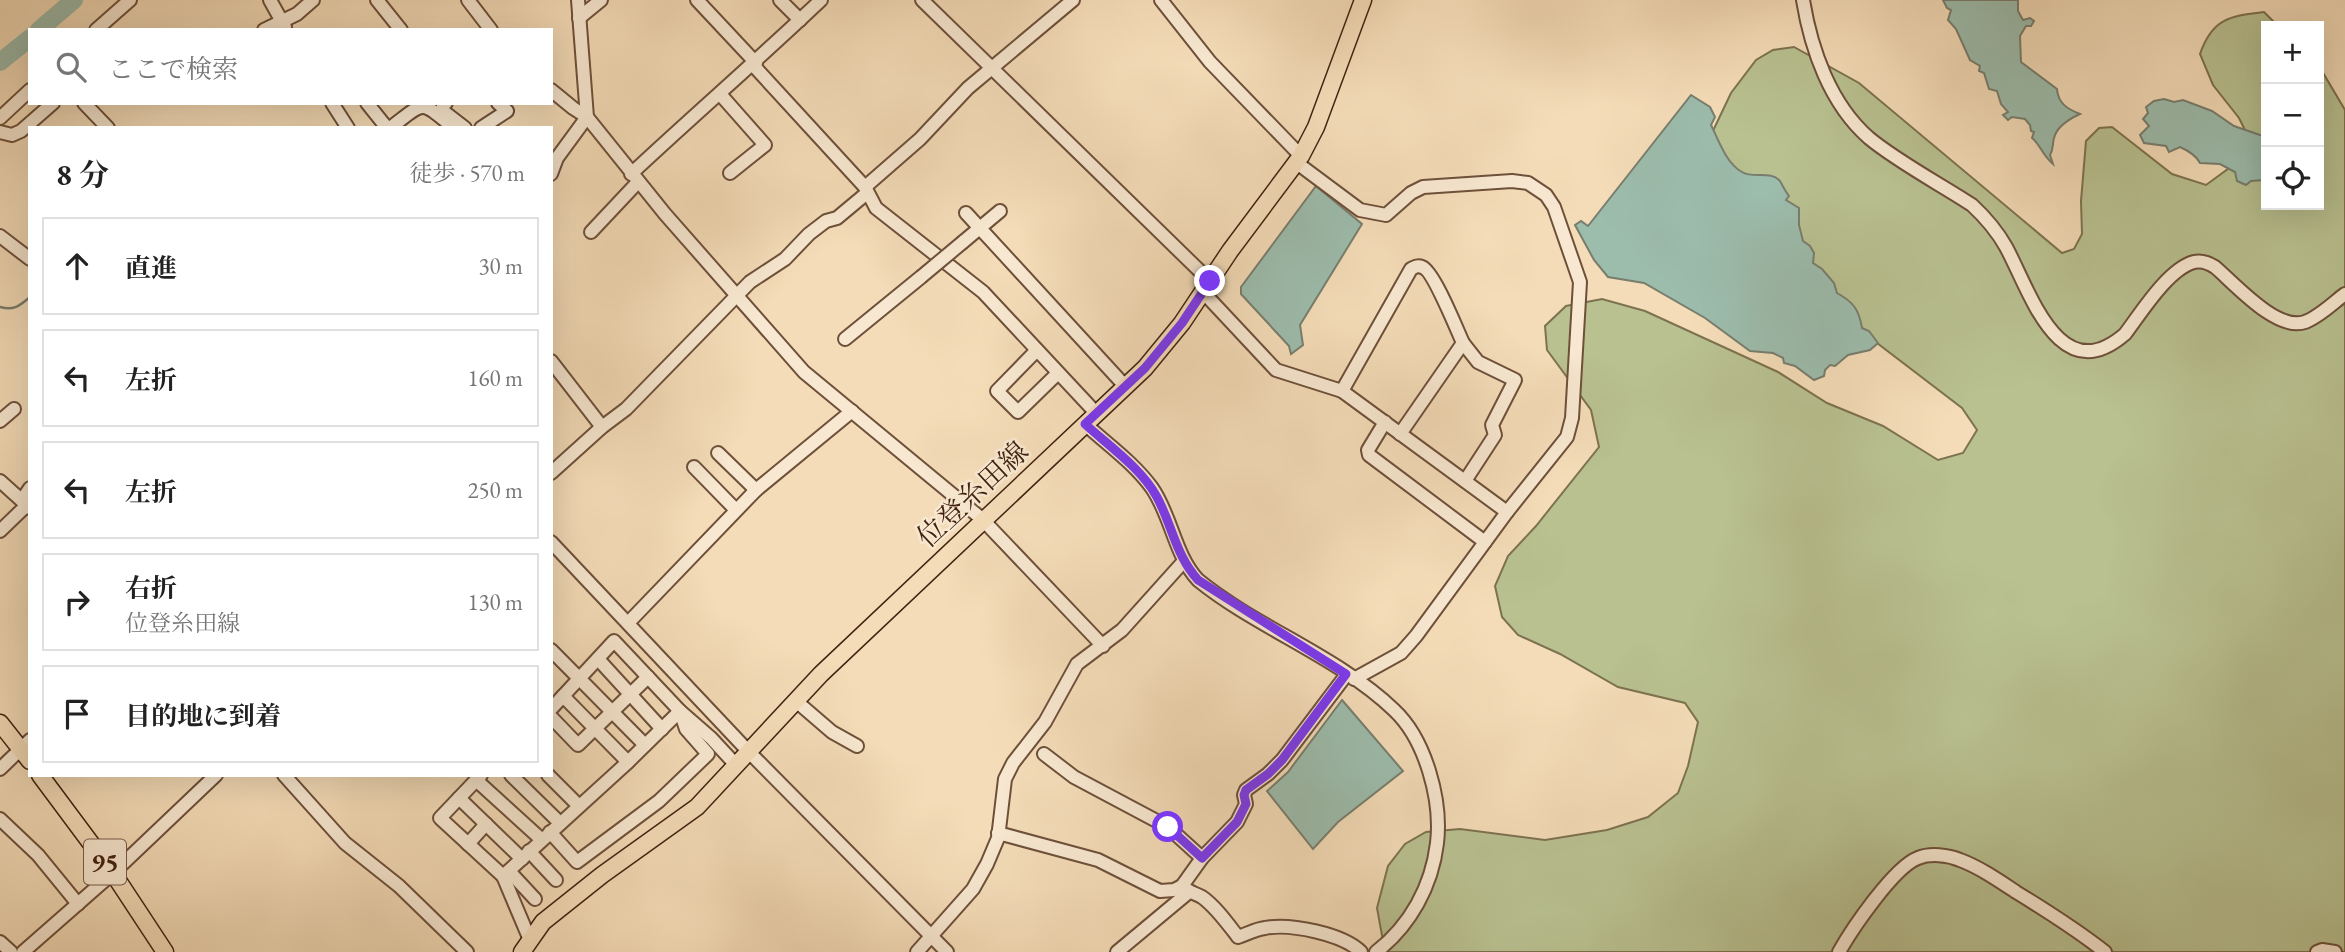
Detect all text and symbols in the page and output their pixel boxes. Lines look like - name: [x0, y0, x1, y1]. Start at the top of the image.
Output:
- map controls: [2261, 21, 2324, 210]
- button: +: [2261, 21, 2324, 84]
- search box: [28, 28, 553, 105]
- icon: search: [52, 48, 90, 86]
- text: ここで検索: [108, 52, 238, 86]
- button: −: [2261, 84, 2324, 147]
- button: locate: [2261, 147, 2324, 210]
- text: 8 分: [56, 155, 109, 194]
- text: 徒歩 · 570 m: [410, 158, 525, 188]
- icon: ahead: [58, 247, 96, 285]
- text: 直進: [125, 251, 177, 285]
- text: 30 m: [478, 251, 523, 281]
- route end: [1194, 265, 1225, 296]
- icon: left: [58, 359, 96, 397]
- text: 左折: [125, 363, 177, 397]
- text: 160 m: [467, 363, 523, 393]
- street label: 位登糸田線: [909, 433, 1035, 555]
- icon: left: [58, 471, 96, 509]
- text: 左折: [125, 475, 177, 509]
- text: 250 m: [467, 475, 523, 505]
- text: 右折: [125, 571, 177, 605]
- icon: right: [58, 583, 96, 621]
- text: 130 m: [467, 587, 523, 617]
- text: 位登糸田線: [125, 608, 240, 638]
- icon: arrive: [58, 695, 96, 733]
- text: 目的地に到着: [125, 699, 281, 733]
- route start: [1152, 811, 1183, 842]
- road number: 95: [84, 840, 126, 884]

